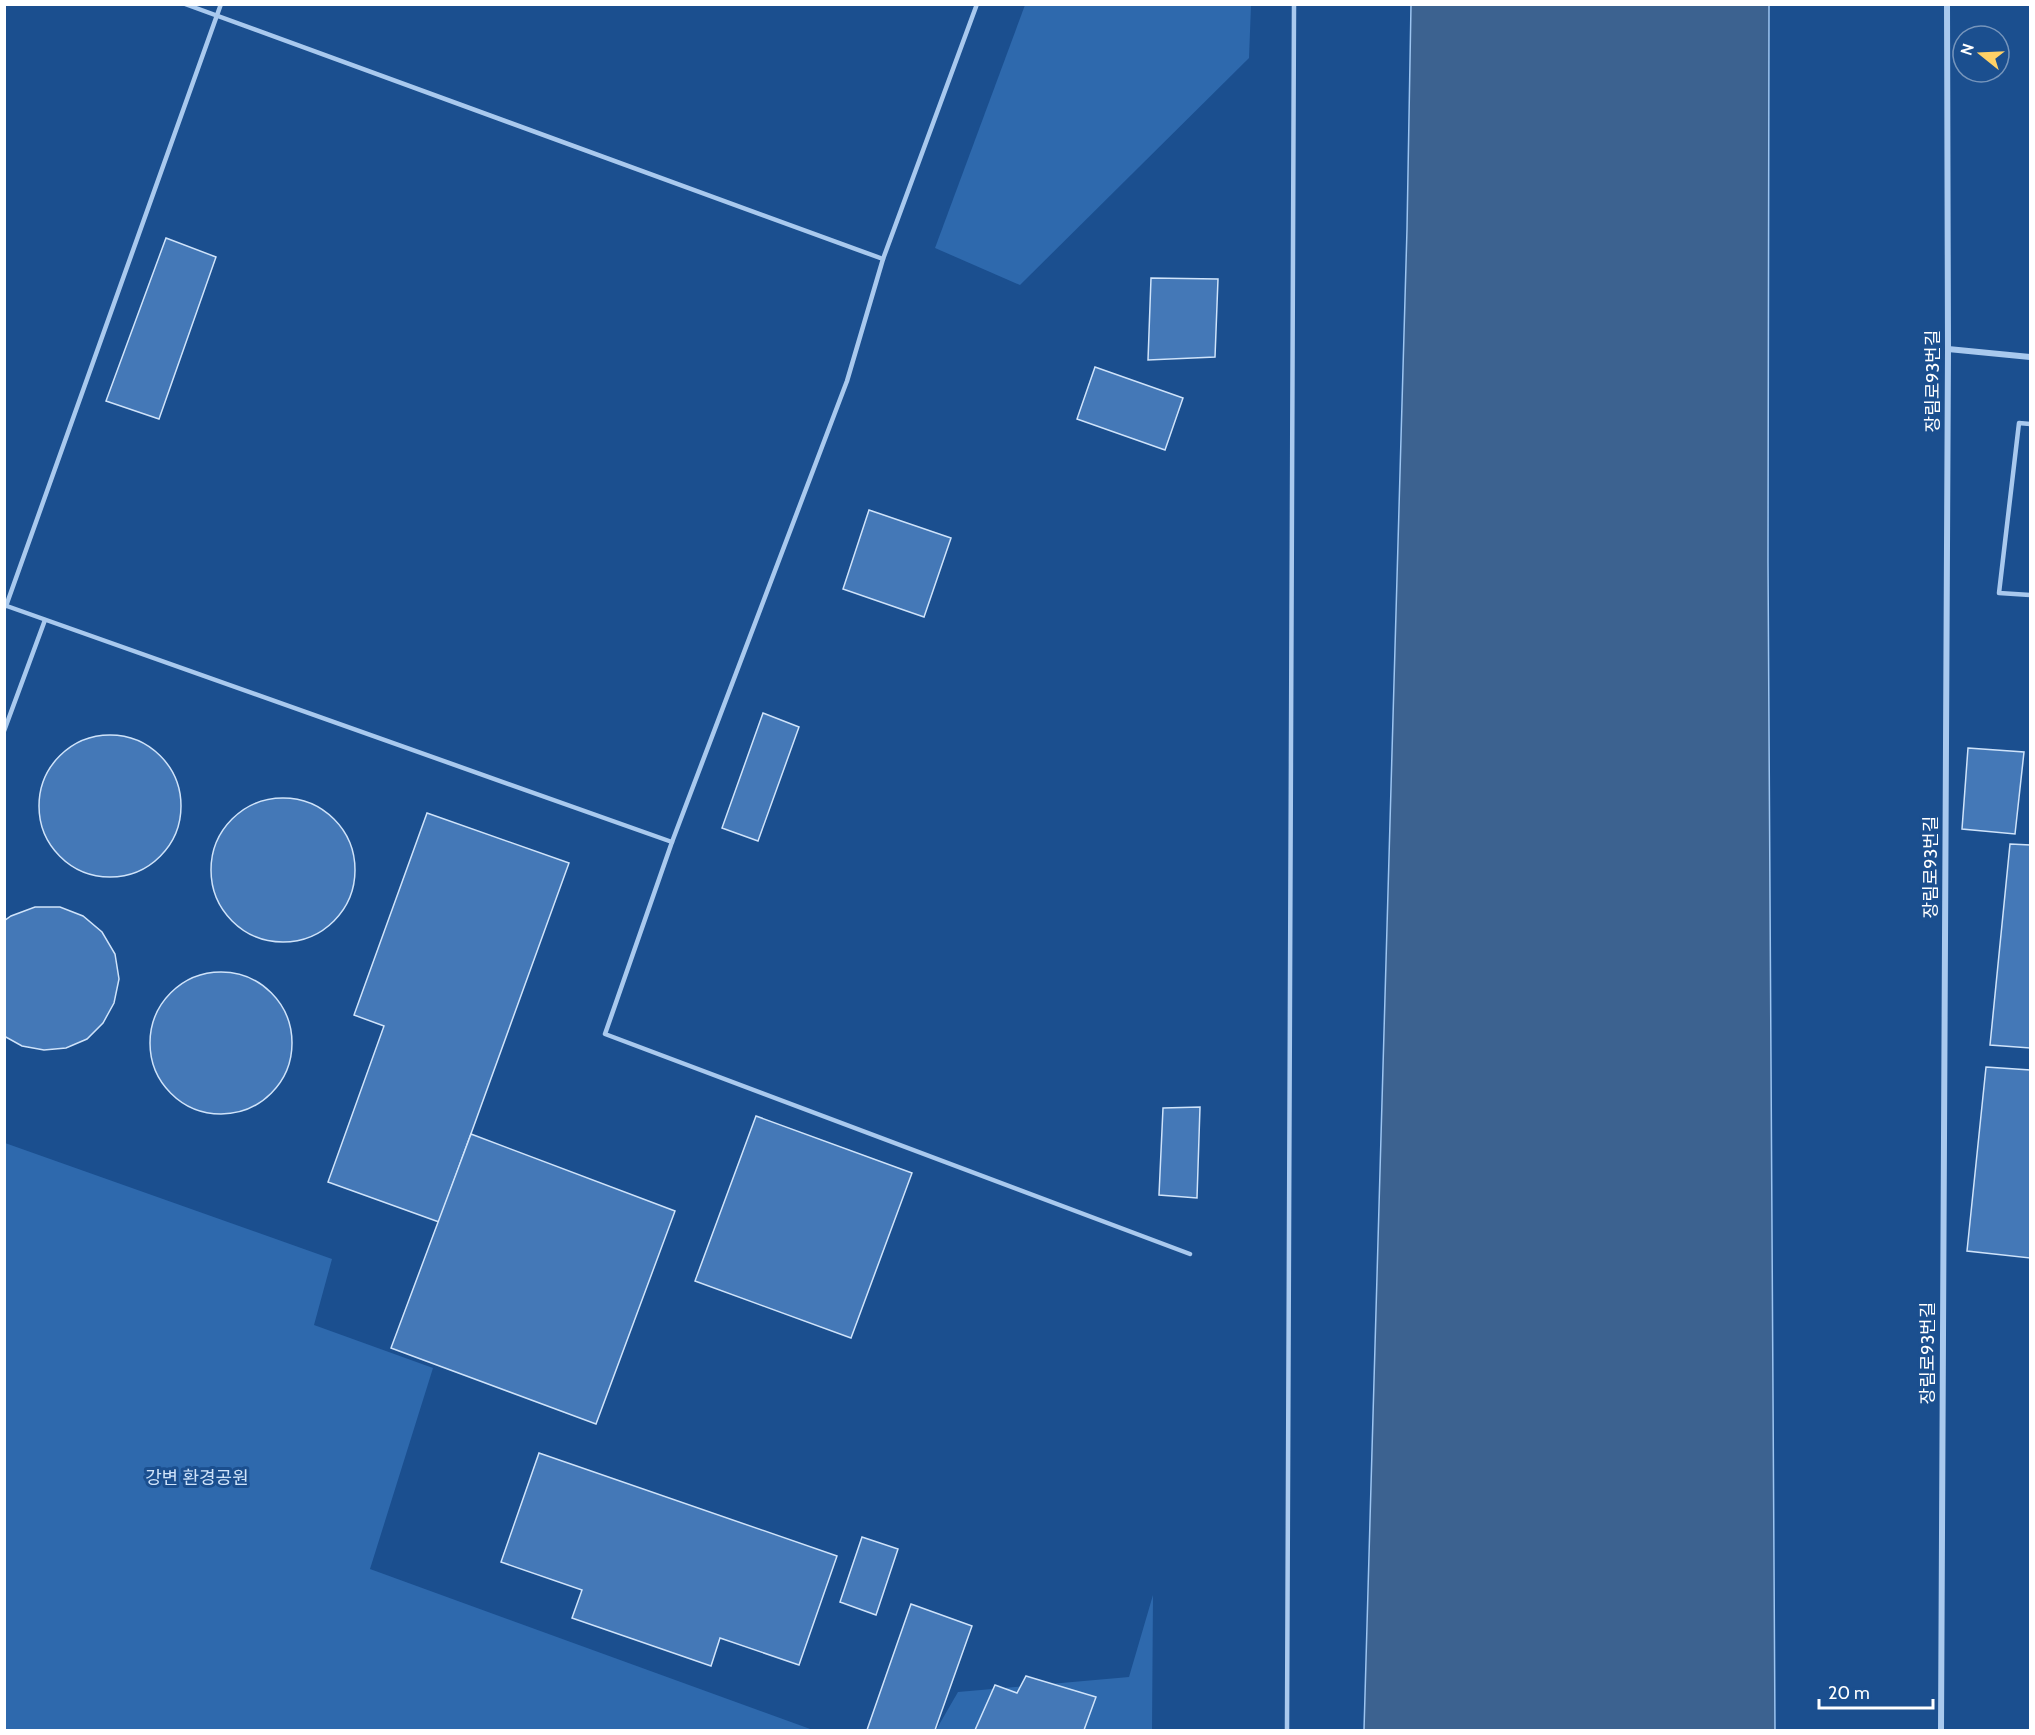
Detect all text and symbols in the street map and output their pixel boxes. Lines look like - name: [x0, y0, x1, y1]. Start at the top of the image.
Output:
- north arrow: [1951, 24, 2011, 84]
- text: N: [1956, 41, 1978, 58]
- street label: 장림로93번길: [1922, 330, 1944, 432]
- street label: 장림로93번길: [1920, 816, 1942, 918]
- street label: 장림로93번길: [1917, 1302, 1939, 1404]
- park label: 강변 환경공원: [145, 1467, 249, 1489]
- scale bar: [1819, 1672, 1933, 1710]
- text: 20 m: [1828, 1682, 1870, 1704]

